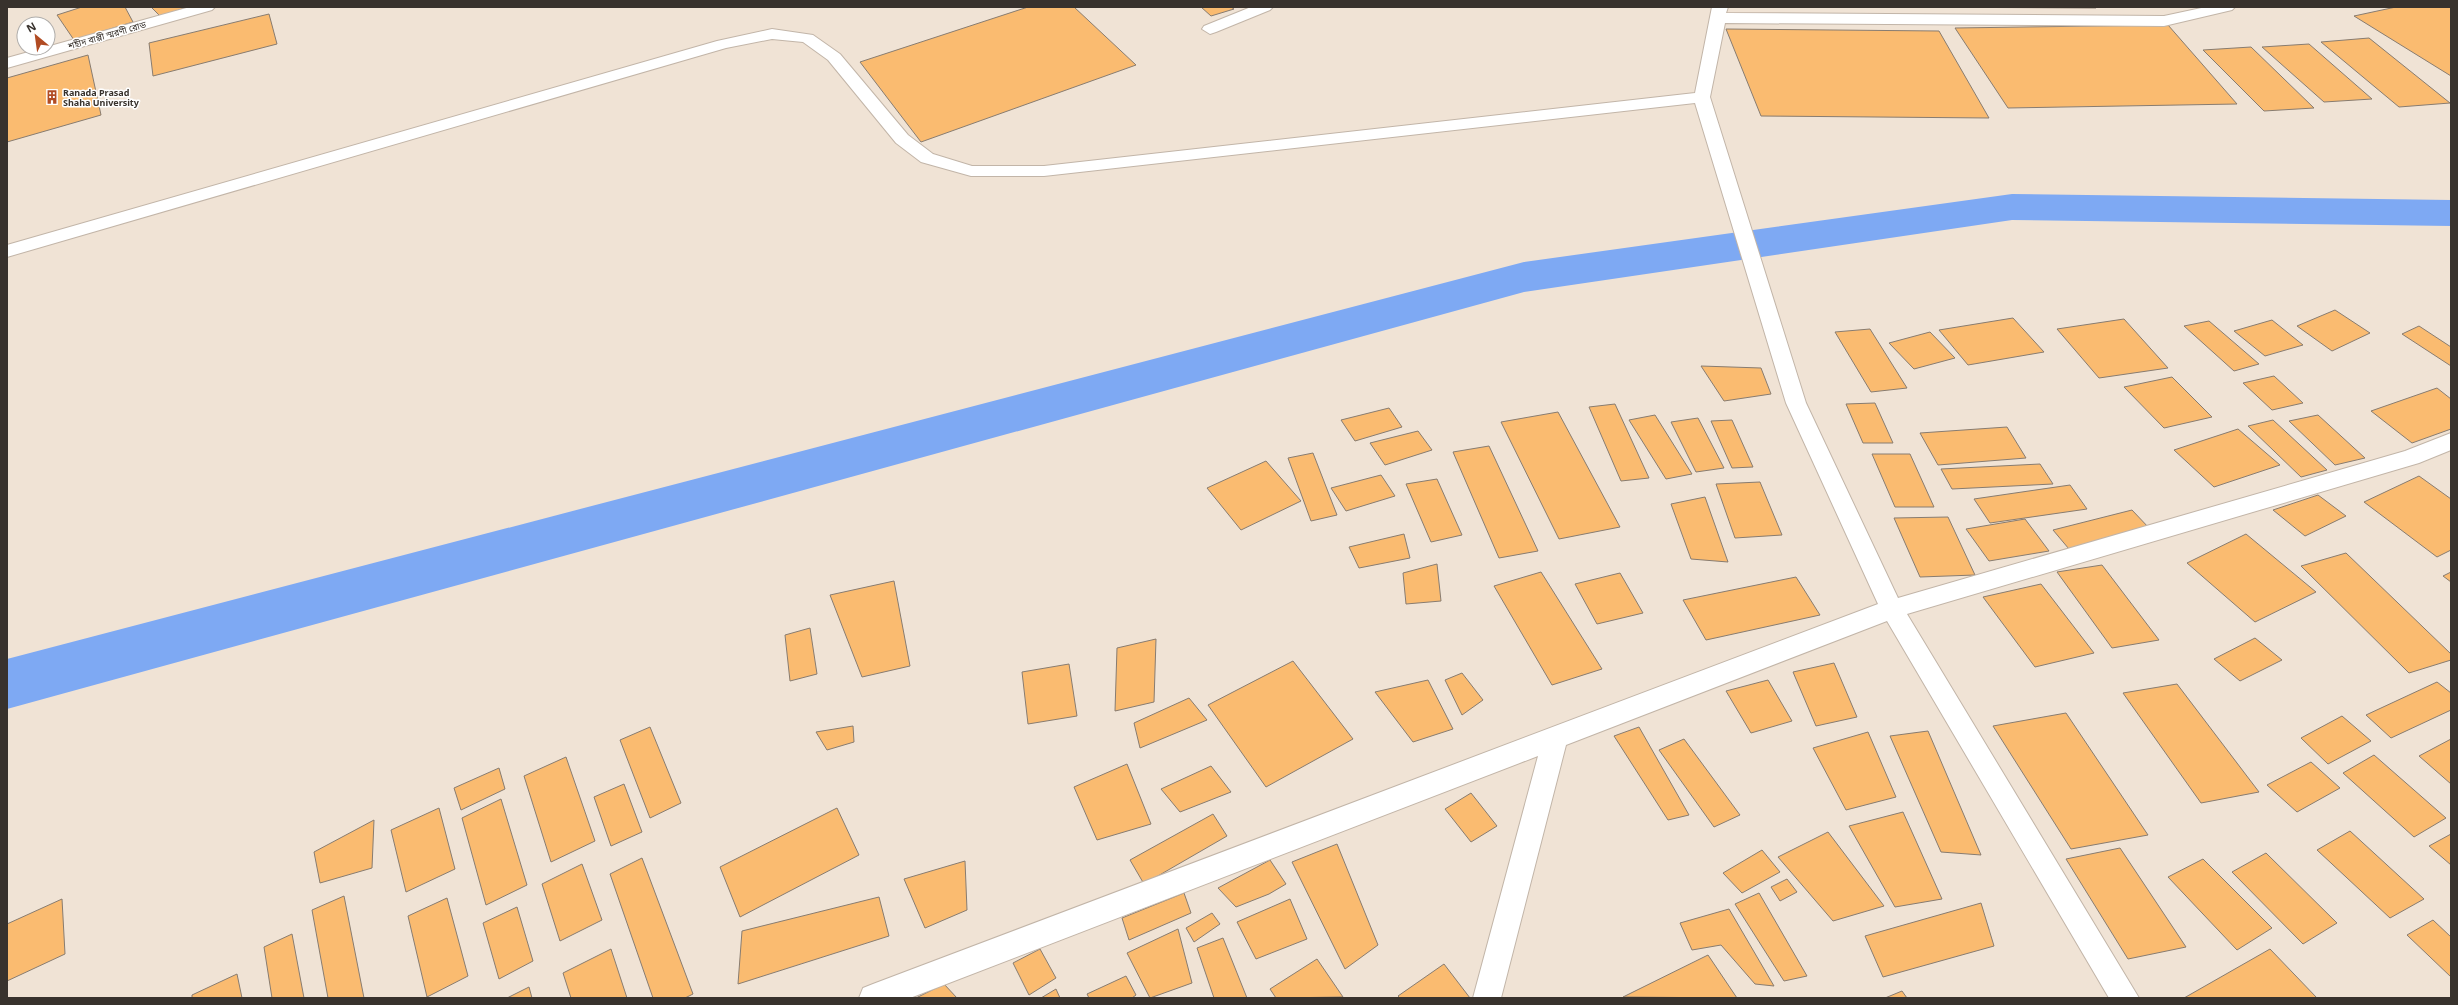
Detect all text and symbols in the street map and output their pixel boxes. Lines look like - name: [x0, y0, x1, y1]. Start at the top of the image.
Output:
- north arrow: [16, 16, 56, 56]
- text: N: [23, 18, 38, 36]
- street label: শহীদ বাপ্পী স্মরণী রোড: [66, 18, 148, 53]
- place label: Ranada Prasad Shaha University: [63, 86, 140, 109]
- building icon: Ranada Prasad Shaha University: [44, 89, 60, 105]

